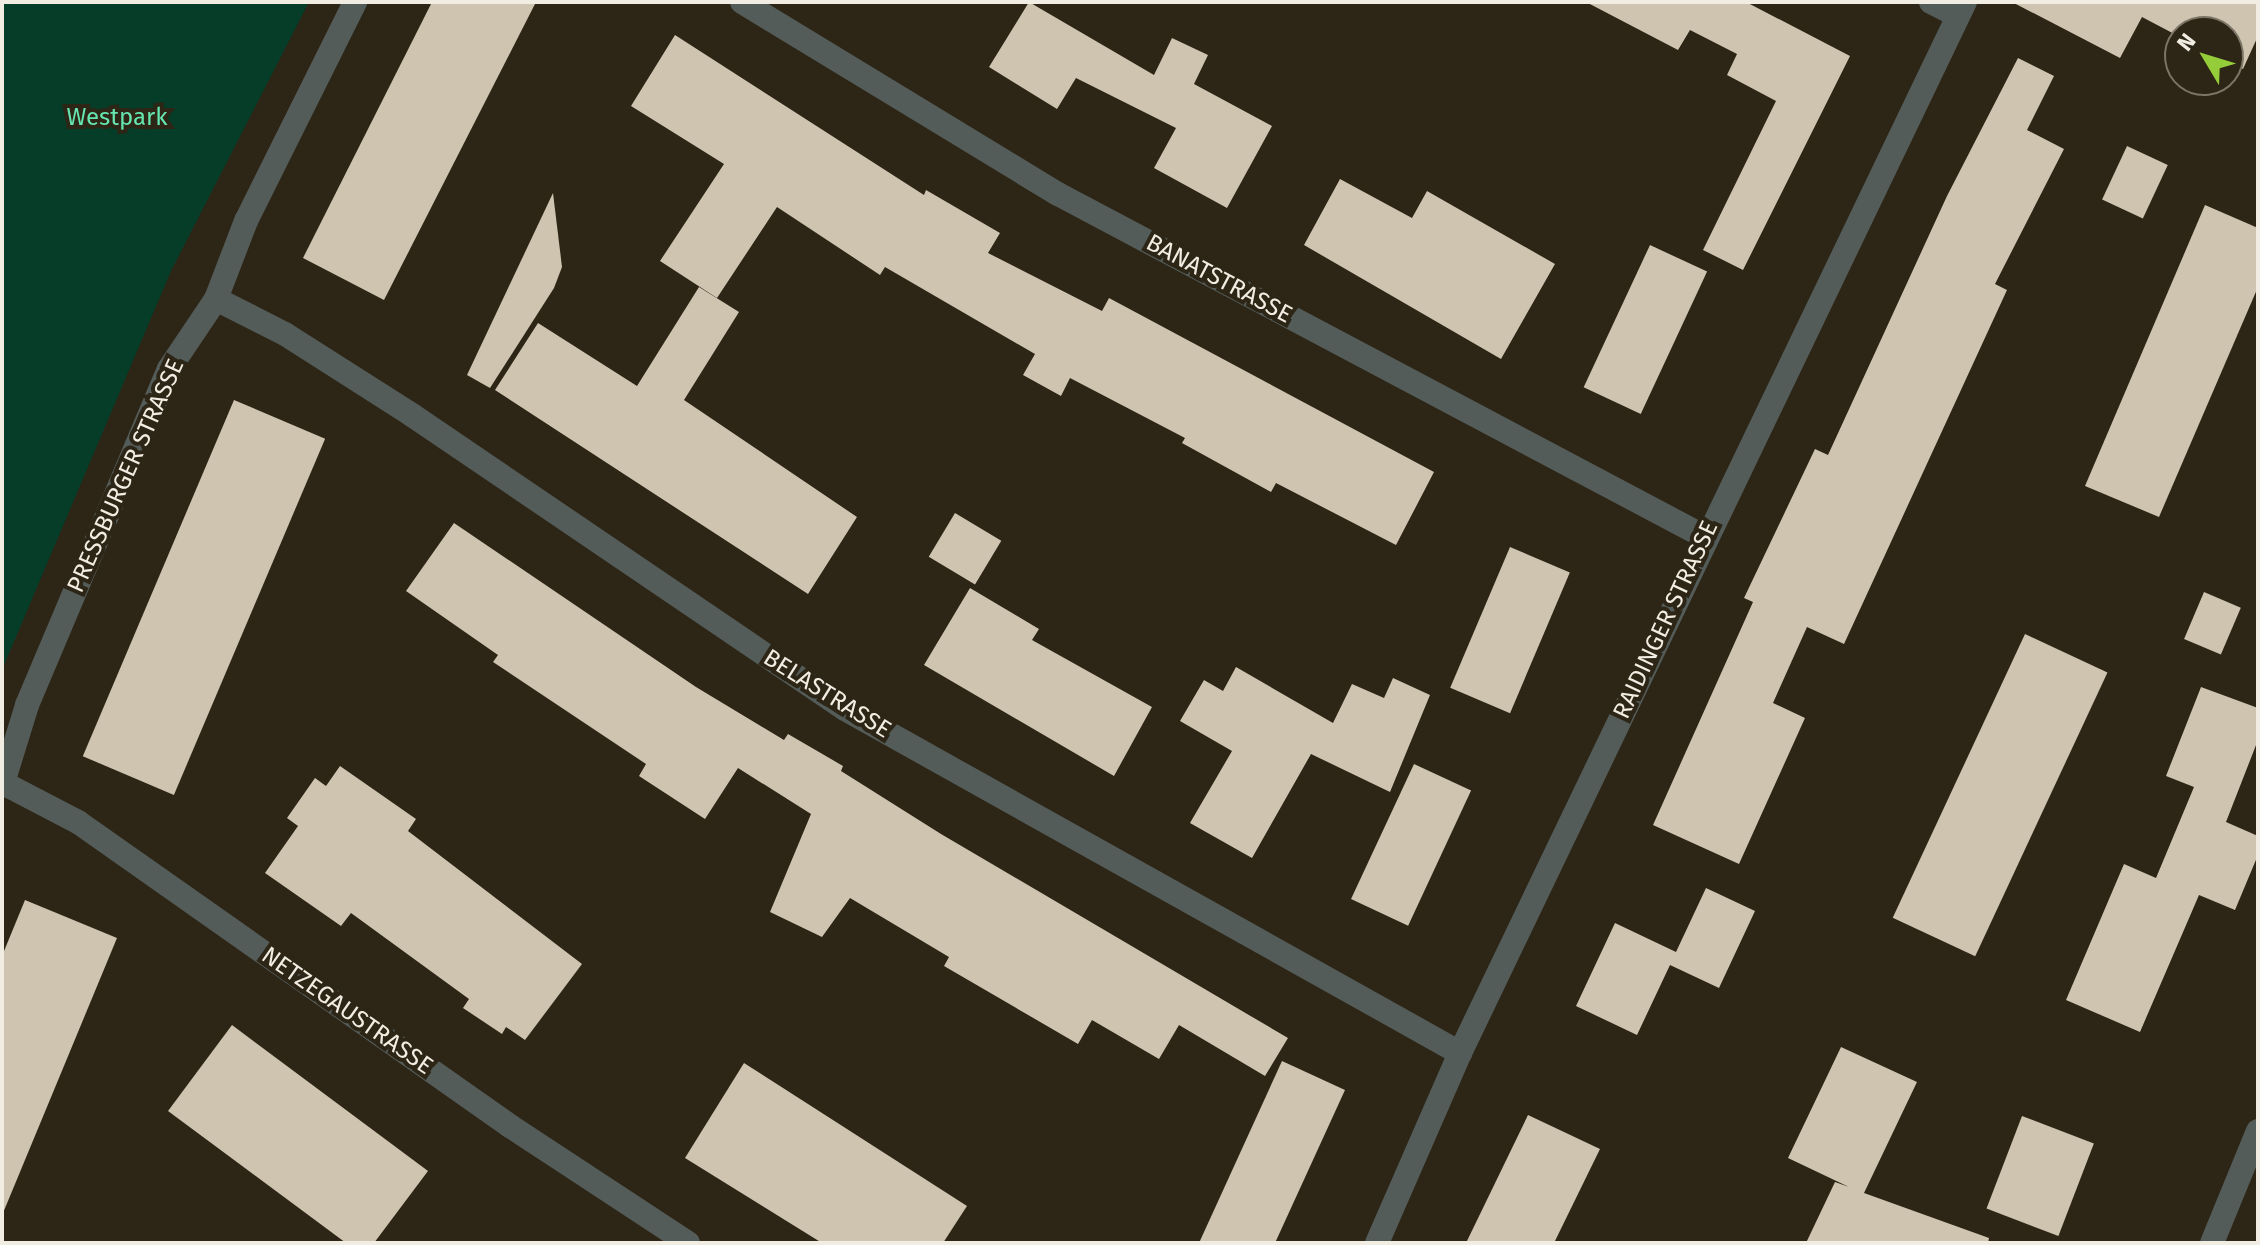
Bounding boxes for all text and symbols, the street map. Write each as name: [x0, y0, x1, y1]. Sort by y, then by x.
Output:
north arrow: [2164, 16, 2244, 96]
text: N: [2171, 28, 2201, 56]
park label: Westpark: [66, 104, 168, 132]
street label: BANATSTRASSE: [1141, 228, 1297, 330]
street label: PRESSBURGER STRASSE: [61, 355, 191, 597]
street label: RAIDINGER STRASSE: [1607, 516, 1725, 724]
street label: BELASTRASSE: [758, 643, 896, 745]
street label: NETZEGAUSTRASSE: [256, 941, 438, 1081]

